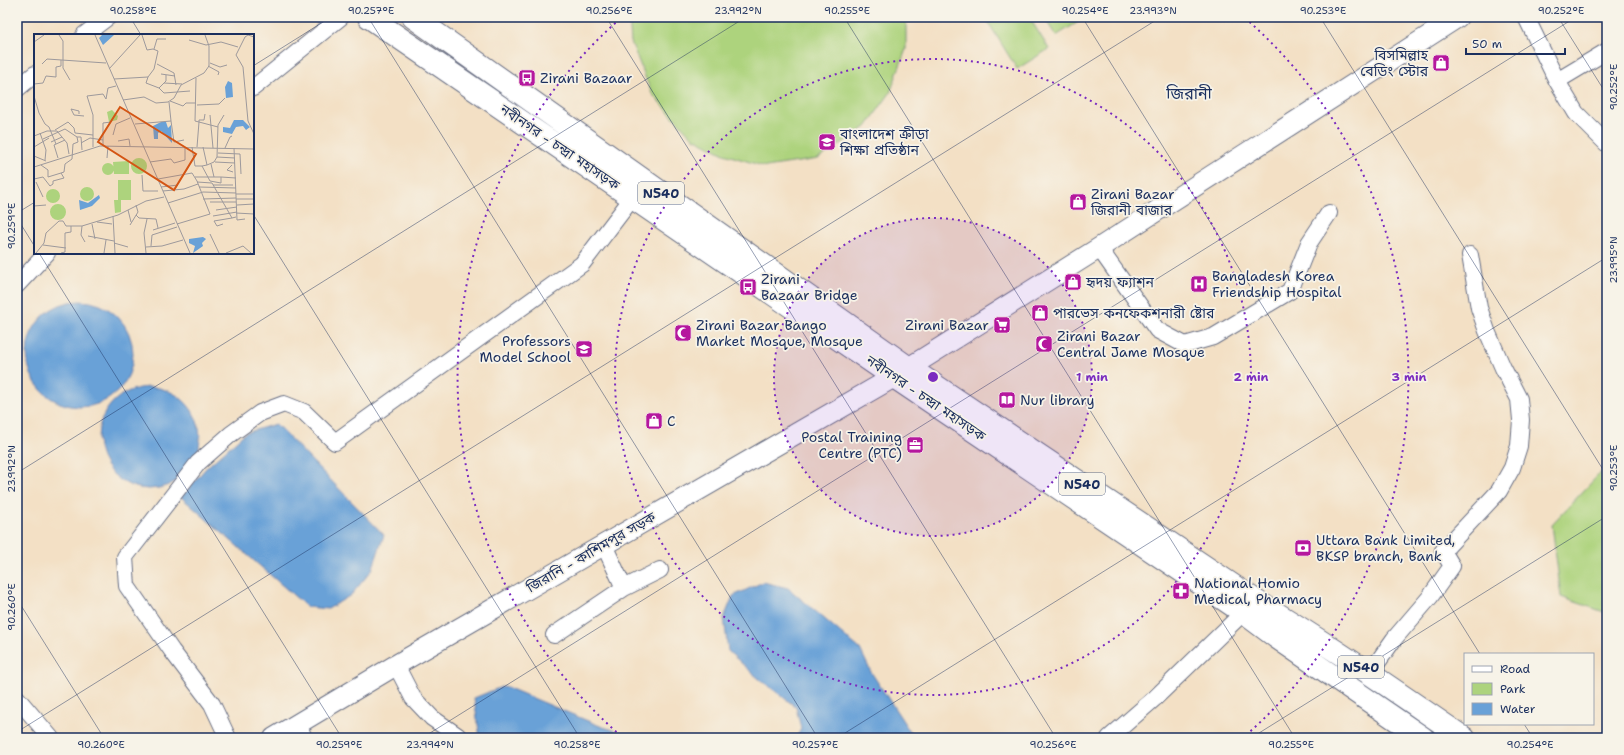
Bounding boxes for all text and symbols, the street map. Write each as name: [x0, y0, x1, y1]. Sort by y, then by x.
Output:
text: 90.258°E: [110, 4, 156, 17]
text: 90.257°E: [348, 4, 394, 17]
text: 90.256°E: [586, 4, 632, 17]
text: 23.992°N: [714, 4, 762, 17]
text: 90.255°E: [824, 4, 870, 17]
text: 90.254°E: [1062, 4, 1108, 17]
text: 23.993°N: [1129, 4, 1177, 17]
text: 90.253°E: [1300, 4, 1346, 17]
text: 90.252°E: [1538, 4, 1584, 17]
scale bar: [1466, 30, 1565, 56]
inset map: [34, 34, 254, 254]
text: 50 m: [1472, 36, 1502, 52]
place label: বিসমিল্লাহ বেডিং স্টোর: [1360, 46, 1429, 80]
shop icon: বিসমিল্লাহ বেডিং স্টোর: [1431, 53, 1451, 73]
text: 90.252°E: [1607, 64, 1620, 110]
bus stop icon: Zirani Bazaar: [517, 68, 537, 88]
place label: Zirani Bazaar: [540, 69, 633, 87]
district label: জিরানী: [1165, 83, 1213, 104]
street label: নবীনগর - চন্দ্রা মহাসড়ক: [496, 100, 624, 194]
place label: বাংলাদেশ ক্রীড়া শিক্ষা প্রতিষ্ঠান: [839, 125, 929, 159]
school or university icon: বাংলাদেশ ক্রীড়া শিক্ষা প্রতিষ্ঠান: [817, 132, 837, 152]
road number: N540: [638, 182, 684, 204]
place label: Zirani Bazar জিরানী বাজার: [1090, 185, 1175, 219]
shop icon: Zirani Bazar জিরানী বাজার: [1068, 192, 1088, 212]
text: 90.259°E: [5, 203, 18, 249]
text: 23.995°N: [1607, 236, 1620, 284]
place label: Bangladesh Korea Friendship Hospital: [1212, 267, 1342, 301]
place label: Zirani Bazaar Bridge: [761, 270, 858, 304]
shop icon: হৃদয় ফ্যাশন: [1063, 272, 1083, 292]
place label: হৃদয় ফ্যাশন: [1085, 273, 1154, 291]
hospital icon: Bangladesh Korea Friendship Hospital: [1189, 274, 1209, 294]
bus stop icon: Zirani Bazaar Bridge: [738, 277, 758, 297]
shop icon: পারভেস কনফেকশনারী ষ্টোর: [1030, 303, 1050, 323]
place label: পারভেস কনফেকশনারী ষ্টোর: [1053, 304, 1215, 322]
supermarket icon: Zirani Bazar: [992, 315, 1012, 335]
place label: Zirani Bazar Bango Market Mosque, Mosque: [696, 316, 863, 350]
place label: Zirani Bazar: [905, 316, 989, 334]
mosque icon: Zirani Bazar Bango Market Mosque, Mosque: [673, 323, 693, 343]
place label: Zirani Bazar Central Jame Mosque: [1057, 327, 1205, 361]
place label: Professors Model School: [480, 332, 572, 366]
mosque icon: Zirani Bazar Central Jame Mosque: [1034, 334, 1054, 354]
school or university icon: Professors Model School: [574, 339, 594, 359]
street label: নবীনগর - চন্দ্রা মহাসড়ক: [862, 351, 990, 445]
text: 1 min: [1076, 369, 1108, 385]
text: 2 min: [1234, 369, 1269, 385]
text: 3 min: [1392, 369, 1427, 385]
centre of rings: [926, 370, 940, 384]
library icon: Nur library: [997, 390, 1017, 410]
place label: Nur library: [1020, 391, 1094, 409]
shop icon: C: [644, 411, 664, 431]
place label: C: [667, 412, 676, 430]
place label: Postal Training Centre (PTC): [801, 428, 902, 462]
office icon: Postal Training Centre (PTC): [905, 435, 925, 455]
text: 23.992°N: [5, 445, 18, 493]
text: 90.253°E: [1607, 445, 1620, 491]
road number: N540: [1059, 473, 1105, 495]
street label: জিরানি - কাশিমপুর সড়ক: [522, 507, 659, 597]
place label: Uttara Bank Limited, BKSP branch, Bank: [1316, 531, 1455, 565]
bank icon: Uttara Bank Limited, BKSP branch, Bank: [1293, 538, 1313, 558]
place label: National Homio Medical, Pharmacy: [1194, 574, 1322, 608]
pharmacy icon: National Homio Medical, Pharmacy: [1171, 581, 1191, 601]
text: 90.260°E: [5, 583, 18, 631]
legend: [1464, 653, 1594, 725]
road number: N540: [1338, 656, 1384, 678]
text: Road: [1500, 661, 1531, 677]
text: Park: [1500, 681, 1526, 697]
text: Water: [1500, 701, 1536, 717]
text: 90.260°E: [77, 738, 125, 751]
text: 90.259°E: [316, 738, 362, 751]
text: 23.994°N: [406, 738, 454, 751]
text: 90.258°E: [554, 738, 600, 751]
text: 90.257°E: [792, 738, 838, 751]
text: 90.256°E: [1030, 738, 1076, 751]
text: 90.255°E: [1268, 738, 1314, 751]
text: 90.254°E: [1507, 738, 1553, 751]

